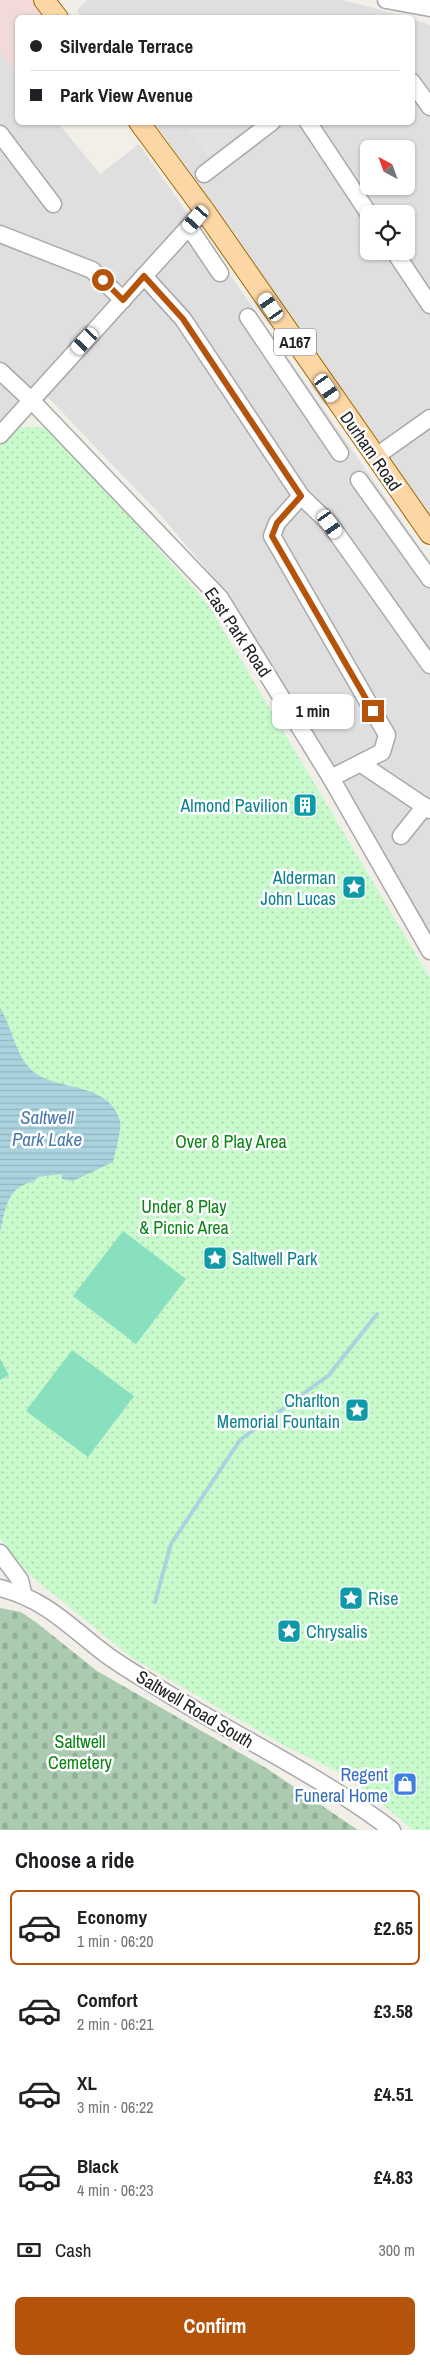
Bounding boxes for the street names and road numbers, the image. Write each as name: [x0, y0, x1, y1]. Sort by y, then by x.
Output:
road number: A167: [274, 328, 316, 356]
street label: Durham Road: [334, 406, 408, 496]
street label: East Park Road: [199, 582, 277, 682]
street label: Saltwell Road South: [132, 1664, 258, 1754]

